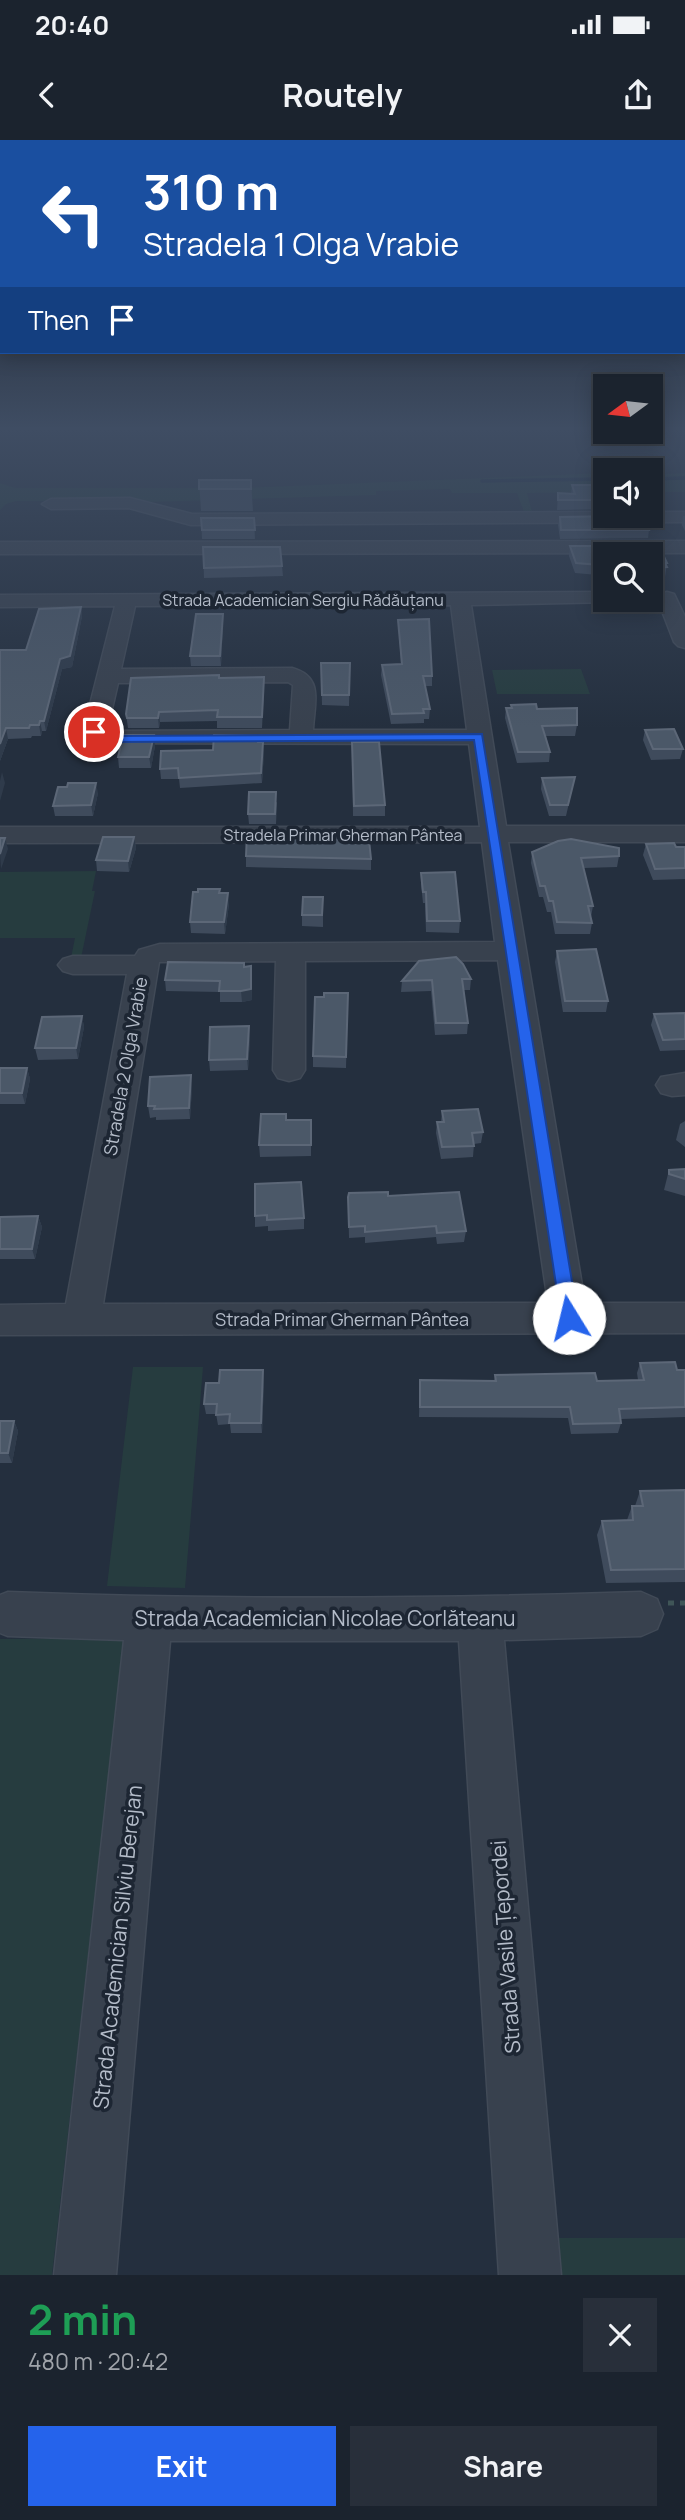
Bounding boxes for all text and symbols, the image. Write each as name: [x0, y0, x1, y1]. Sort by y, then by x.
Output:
text: 20:40: [35, 7, 109, 43]
text: Routely: [282, 73, 403, 117]
icon: back: [28, 76, 66, 114]
icon: share: [619, 76, 657, 114]
text: 310 m: [143, 158, 279, 225]
icon: left: [28, 168, 119, 259]
text: Stradela 1 Olga Vrabie: [143, 222, 459, 266]
icon: arrive: [103, 301, 141, 339]
text: Then: [28, 302, 89, 338]
north arrow: [593, 374, 663, 444]
map controls: [593, 374, 663, 612]
button: sound: [593, 458, 663, 528]
button: search: [593, 542, 663, 612]
street label: Strada Academician Sergiu Rădăuțanu: [162, 589, 444, 611]
pin: [64, 702, 124, 762]
icon: arrive: [75, 713, 113, 751]
street label: Stradela Primar Gherman Pântea: [224, 824, 462, 846]
street label: Stradela 2 Olga Vrabie: [97, 975, 153, 1157]
position arrow: [532, 1281, 606, 1355]
street label: Strada Primar Gherman Pântea: [215, 1307, 469, 1331]
street label: Strada Academician Nicolae Corlăteanu: [135, 1604, 515, 1632]
street label: Strada Academician Silviu Berejan: [86, 1783, 148, 2111]
street label: Strada Vasile Țepordei: [484, 1839, 526, 2055]
text: 2 min: [28, 2290, 137, 2348]
button: close: [583, 2298, 657, 2372]
text: 480 m · 20:42: [28, 2345, 168, 2377]
button: Exit: [28, 2426, 336, 2506]
button: Share: [350, 2426, 657, 2506]

